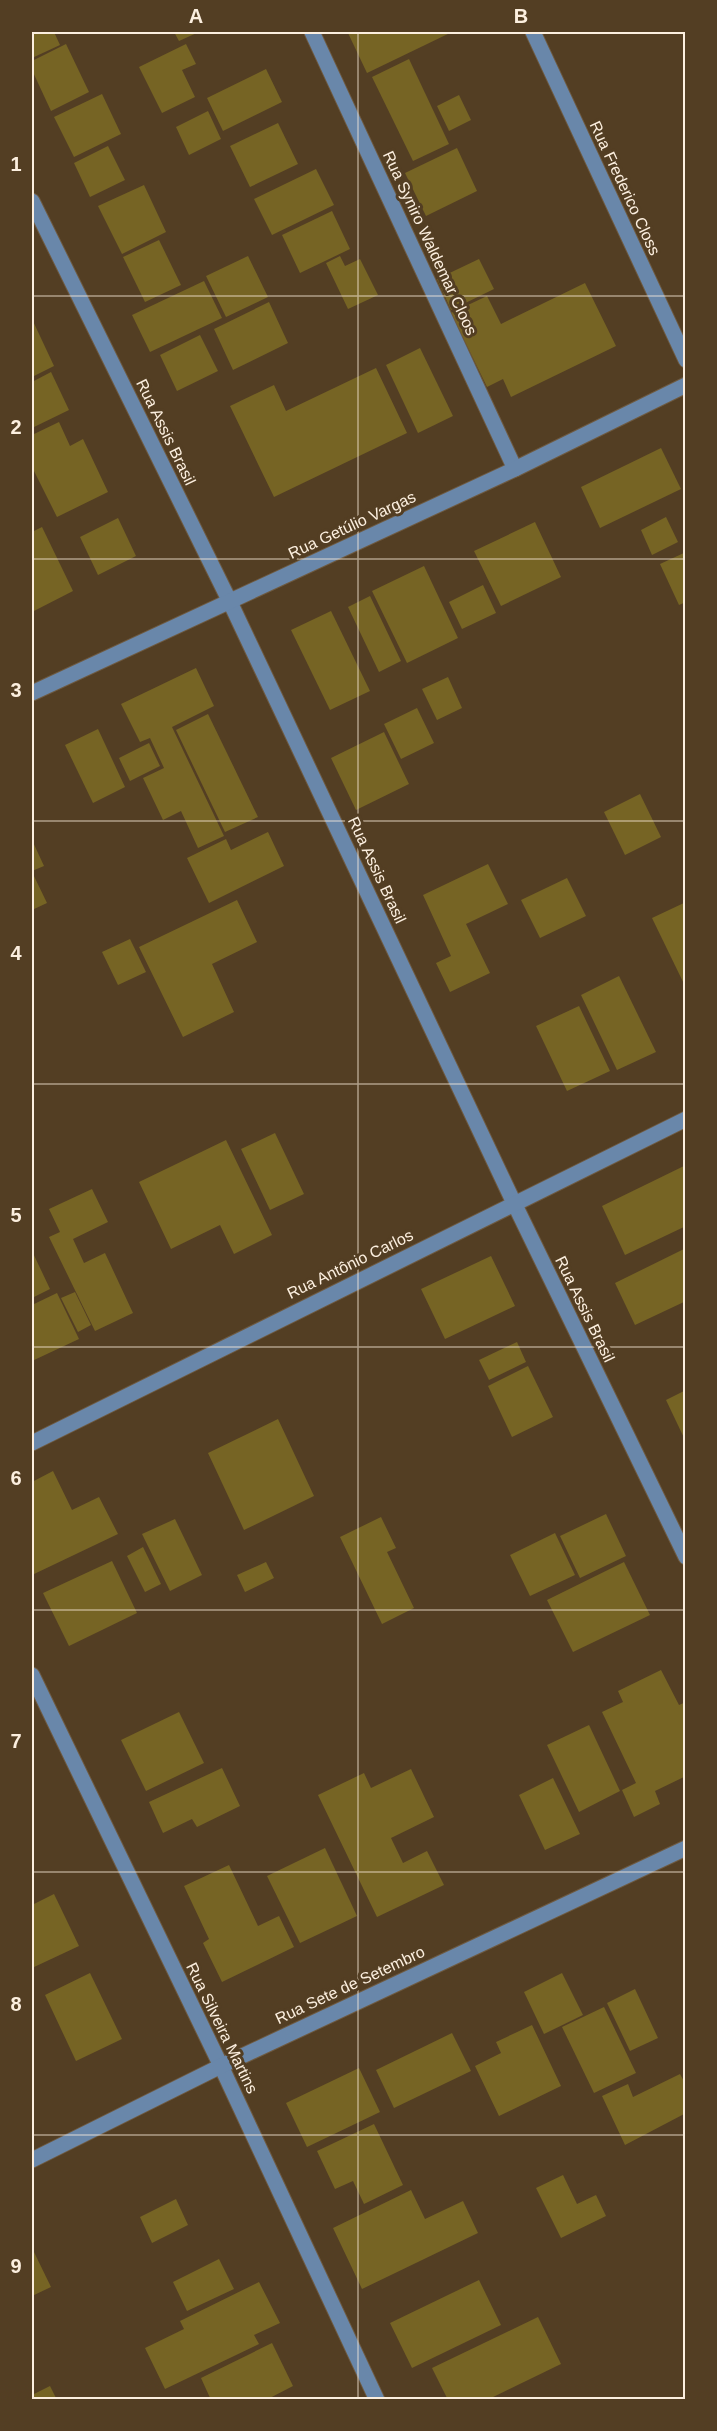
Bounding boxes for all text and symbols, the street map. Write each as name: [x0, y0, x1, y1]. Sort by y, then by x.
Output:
text: A: [189, 5, 203, 27]
text: B: [514, 5, 528, 27]
street label: Rua Frederico Closs: [586, 118, 664, 258]
street label: Rua Syniro Waldemar Cloos: [380, 148, 480, 338]
text: 1: [10, 153, 22, 175]
street label: Rua Assis Brasil: [133, 376, 199, 488]
text: 2: [10, 416, 22, 438]
street label: Rua Getúlio Vargas: [286, 488, 418, 562]
text: 3: [10, 679, 22, 701]
street label: Rua Assis Brasil: [345, 814, 409, 926]
text: 4: [10, 942, 22, 964]
text: 5: [10, 1204, 22, 1226]
street label: Rua Antônio Carlos: [284, 1226, 416, 1302]
street label: Rua Assis Brasil: [552, 1253, 618, 1365]
text: 6: [10, 1467, 22, 1489]
text: 7: [10, 1730, 22, 1752]
street label: Rua Sete de Setembro: [273, 1943, 427, 2027]
street label: Rua Silveira Martins: [183, 1960, 261, 2096]
text: 8: [10, 1993, 22, 2015]
text: 9: [10, 2255, 22, 2277]

